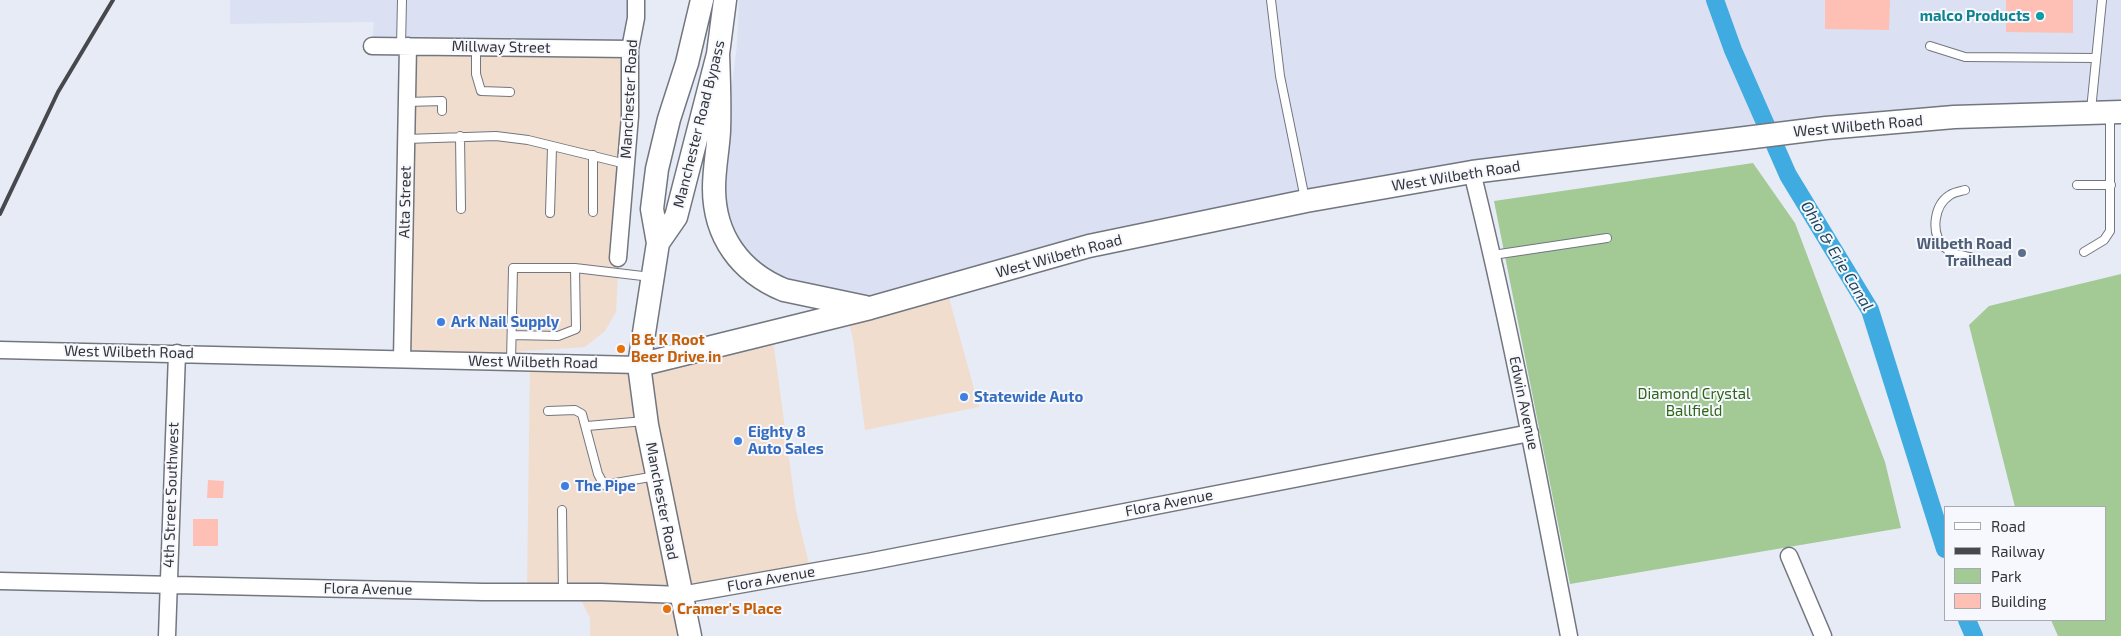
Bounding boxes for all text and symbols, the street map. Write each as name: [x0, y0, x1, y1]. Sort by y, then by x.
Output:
place label: malco Products: [1920, 7, 2030, 25]
marker: malco Products: [2034, 10, 2046, 22]
street label: Millway Street: [451, 37, 551, 57]
street label: Manchester Road Bypass: [669, 38, 729, 210]
street label: Manchester Road: [617, 39, 641, 159]
street label: West Wilbeth Road: [1792, 111, 1924, 141]
street label: West Wilbeth Road: [1390, 157, 1522, 195]
street label: Alta Street: [395, 166, 415, 238]
water label: Ohio & Erie Canal: [1797, 198, 1877, 314]
street label: West Wilbeth Road: [994, 230, 1124, 282]
place label: Wilbeth Road Trailhead: [1917, 235, 2012, 270]
marker: Wilbeth Road Trailhead: [2016, 247, 2028, 259]
place label: Ark Nail Supply: [451, 313, 559, 331]
marker: Ark Nail Supply: [435, 316, 447, 328]
place label: B & K Root Beer Drive in: [631, 331, 721, 366]
street label: West Wilbeth Road: [64, 342, 194, 362]
marker: B & K Root Beer Drive in: [615, 343, 627, 355]
street label: West Wilbeth Road: [468, 352, 598, 372]
street label: Edwin Avenue: [1505, 354, 1543, 452]
park label: Diamond Crystal Ballfield: [1638, 385, 1750, 420]
place label: Statewide Auto: [974, 388, 1083, 406]
marker: Statewide Auto: [958, 391, 970, 403]
street label: 4th Street Southwest: [159, 422, 183, 568]
place label: Eighty 8 Auto Sales: [748, 423, 824, 458]
marker: Eighty 8 Auto Sales: [732, 435, 744, 447]
street label: Manchester Road: [642, 441, 682, 561]
place label: The Pipe: [575, 477, 636, 495]
marker: The Pipe: [559, 480, 571, 492]
street label: Flora Avenue: [1124, 486, 1214, 520]
legend: [1944, 506, 2106, 621]
text: Road: [1991, 517, 2026, 535]
text: Railway: [1991, 542, 2045, 560]
street label: Flora Avenue: [726, 562, 816, 596]
text: Park: [1991, 567, 2022, 585]
street label: Flora Avenue: [323, 579, 413, 599]
text: Building: [1991, 592, 2046, 610]
place label: Cramer's Place: [677, 600, 782, 618]
marker: Cramer's Place: [661, 603, 673, 615]

